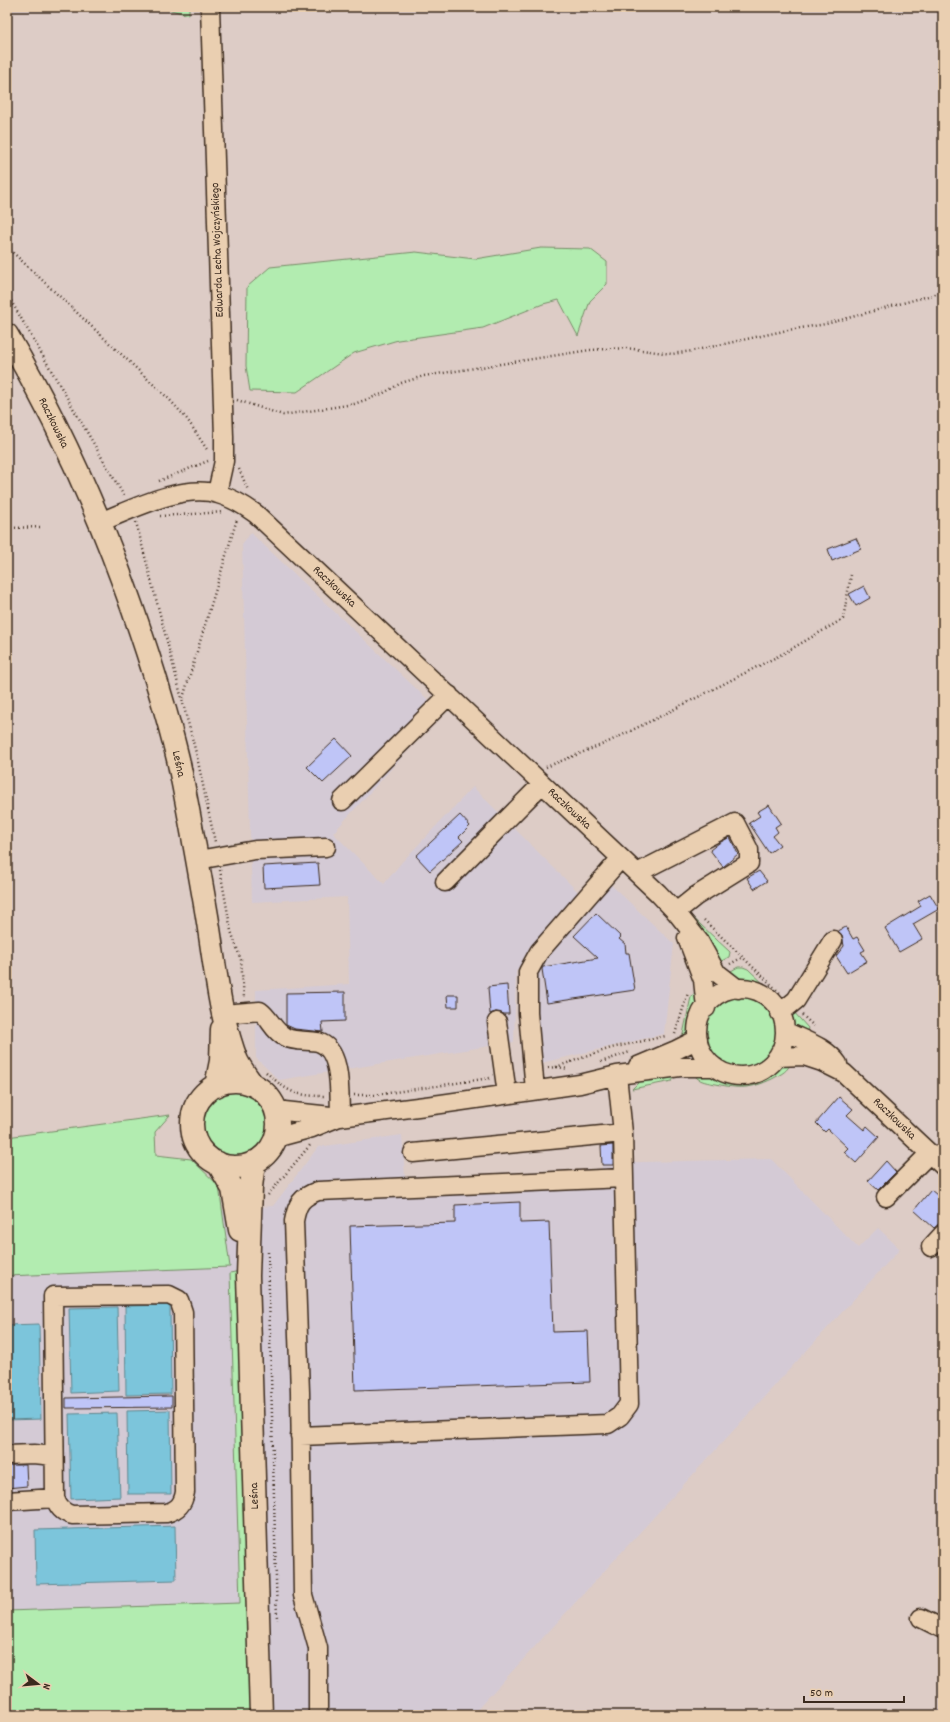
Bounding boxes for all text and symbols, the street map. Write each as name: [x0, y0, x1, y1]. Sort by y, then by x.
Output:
street label: Edwarda Lecha Wojczyńskiego: [207, 182, 229, 318]
street label: Raczkowska: [33, 395, 73, 452]
street label: Raczkowska: [308, 562, 360, 612]
street label: Leśna: [167, 749, 189, 779]
street label: Raczkowska: [543, 784, 595, 834]
street label: Raczkowska: [869, 1094, 920, 1144]
street label: Leśna: [246, 1482, 264, 1510]
north arrow: [18, 1664, 58, 1704]
scale bar: [804, 1678, 904, 1704]
text: N: [37, 1681, 54, 1692]
text: 50 m: [810, 1685, 833, 1702]

